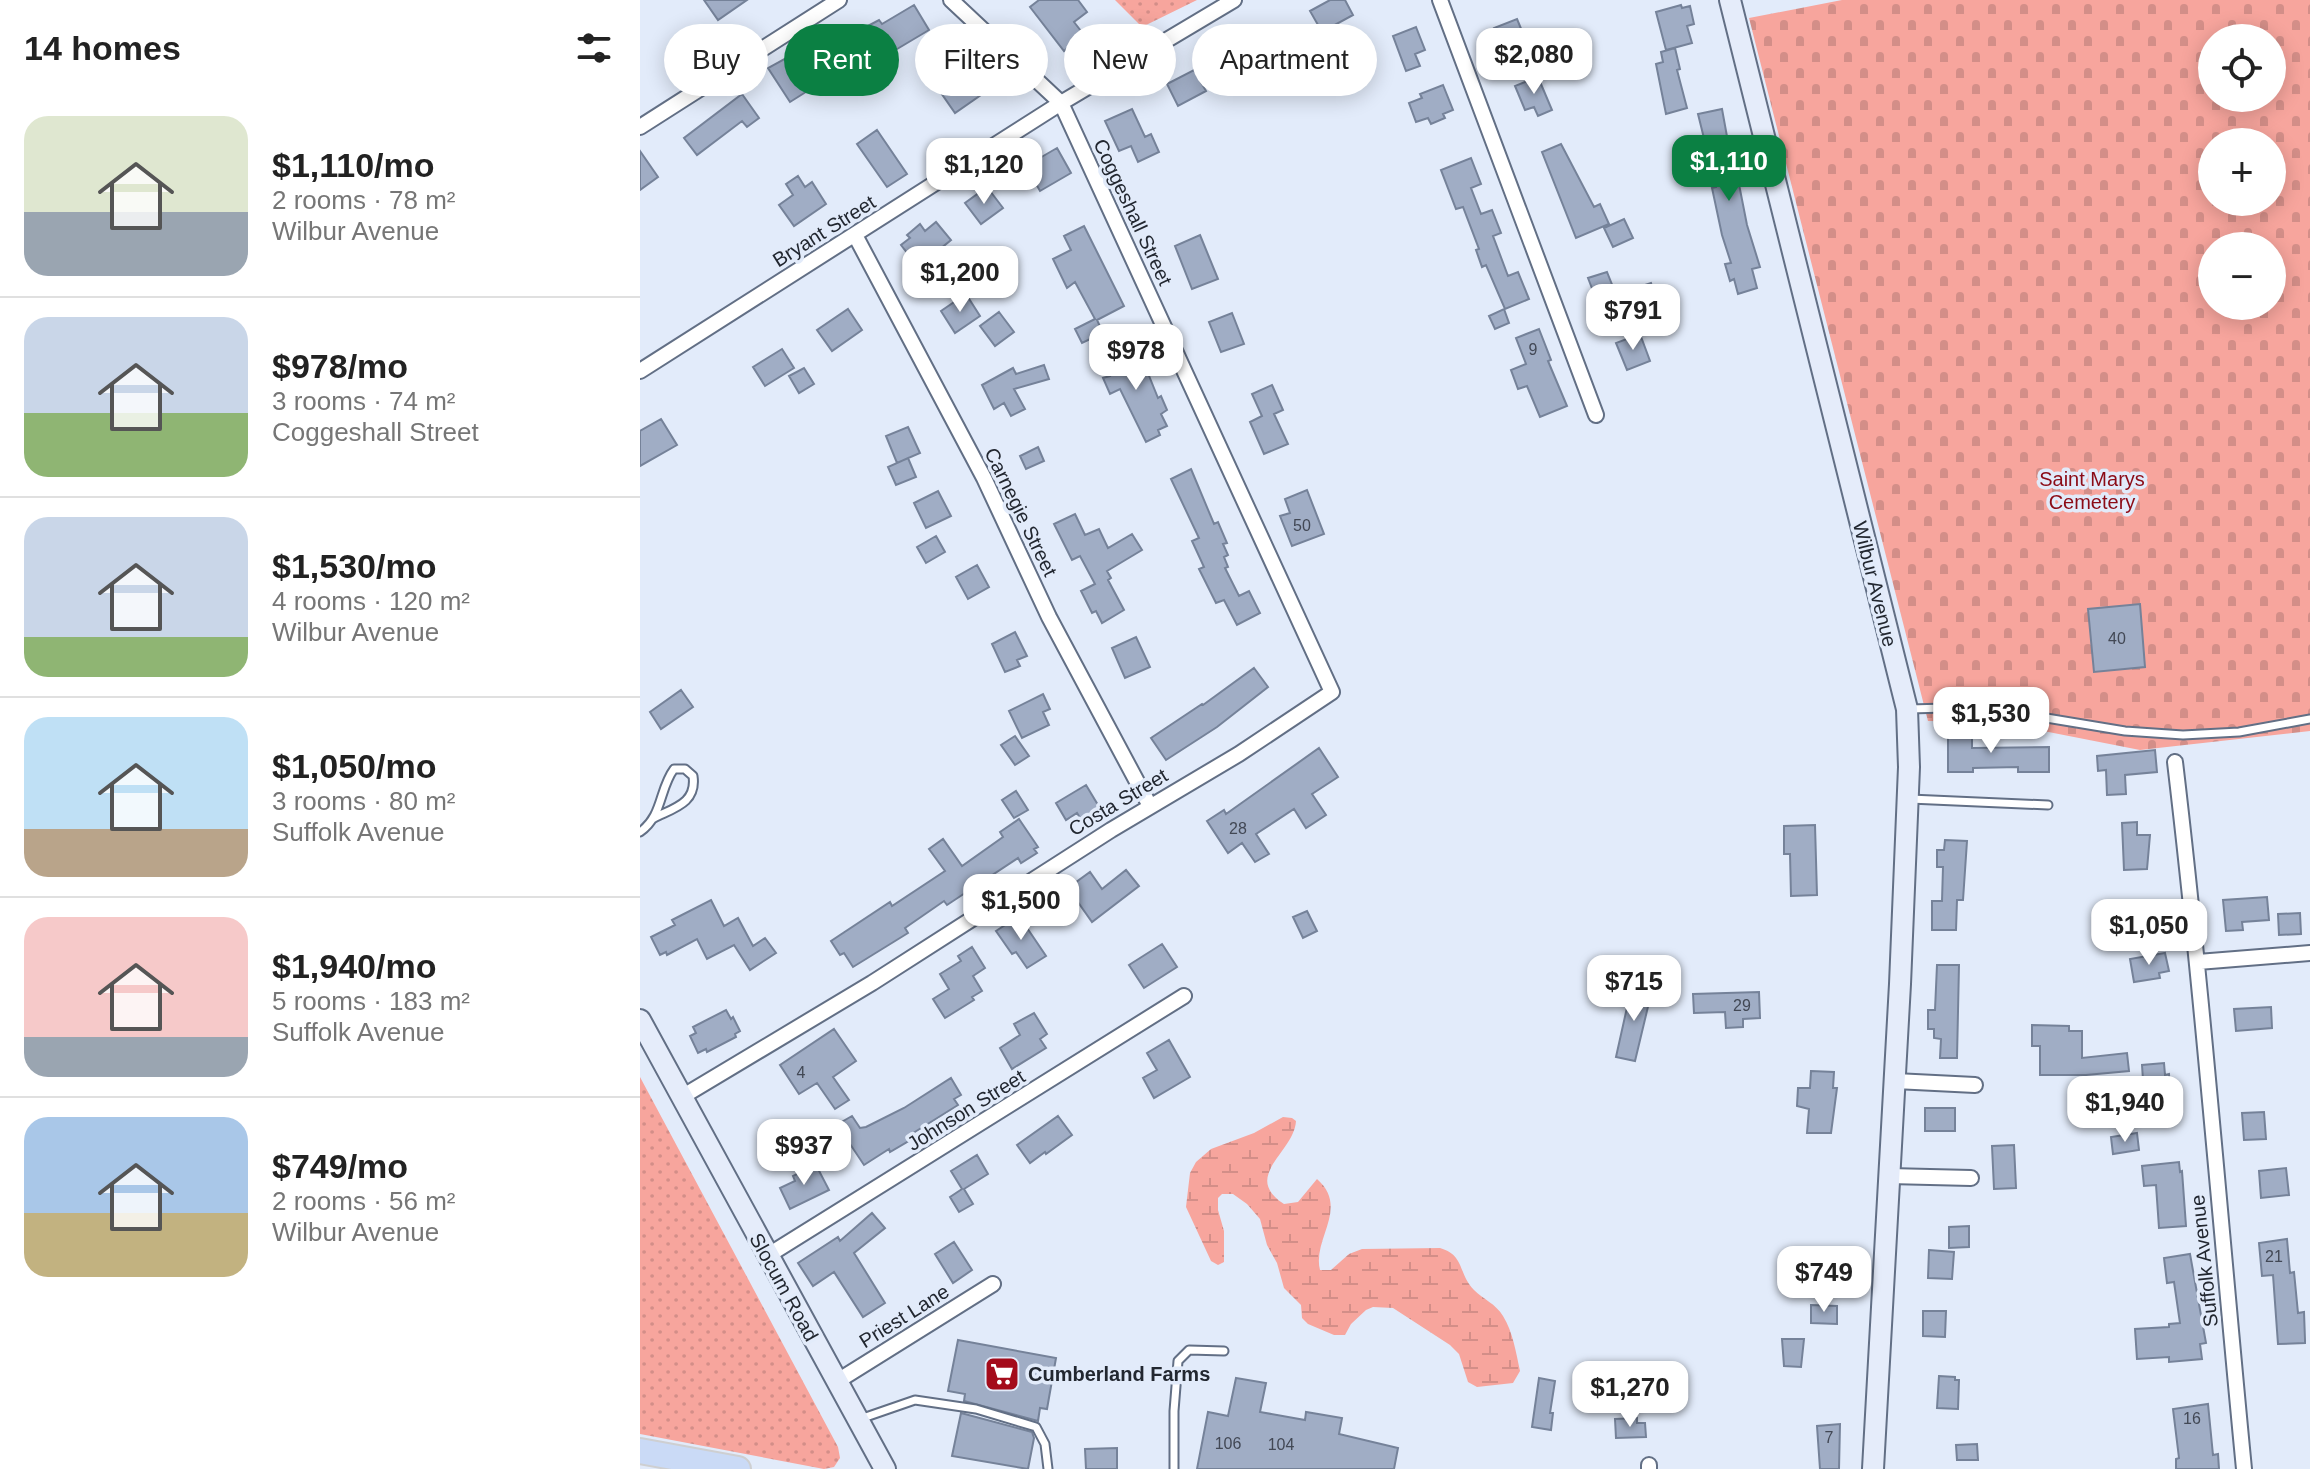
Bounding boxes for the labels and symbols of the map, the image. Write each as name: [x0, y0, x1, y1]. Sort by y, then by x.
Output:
pin: $2,080: [1469, 28, 1599, 96]
street label: Coggeshall Street: [1089, 135, 1177, 289]
pin: $1,110: [1664, 135, 1794, 203]
pin: $1,120: [919, 138, 1049, 206]
street label: Bryant Street: [769, 191, 880, 271]
pin: $1,200: [895, 246, 1025, 314]
pin: $791: [1586, 284, 1680, 352]
pin: $978: [1089, 324, 1183, 392]
house number: 9: [1529, 341, 1538, 358]
street label: Carnegie Street: [980, 444, 1062, 580]
park label: Saint Marys Cemetery: [2039, 468, 2145, 513]
house number: 50: [1293, 517, 1311, 534]
street label: Wilbur Avenue: [1849, 519, 1901, 649]
house number: 40: [2108, 630, 2126, 647]
pin: $1,530: [1926, 687, 2056, 755]
street label: Costa Street: [1065, 764, 1172, 840]
house number: 28: [1229, 820, 1247, 837]
pin: $1,500: [956, 874, 1086, 942]
pin: $1,050: [2084, 899, 2214, 967]
pin: $715: [1587, 955, 1681, 1023]
house number: 29: [1733, 997, 1751, 1014]
house number: 4: [797, 1064, 806, 1081]
street label: Johnson Street: [903, 1065, 1029, 1155]
pin: $1,940: [2060, 1076, 2190, 1144]
pin: $937: [757, 1119, 851, 1187]
street label: Suffolk Avenue: [2186, 1194, 2222, 1328]
street label: Slocum Road: [745, 1229, 823, 1345]
pin: $749: [1777, 1246, 1871, 1314]
house number: 21: [2265, 1248, 2283, 1265]
street label: Priest Lane: [855, 1280, 953, 1352]
supermarket icon: Cumberland Farms: [983, 1355, 1021, 1393]
pin: $1,270: [1565, 1361, 1695, 1429]
place label: Cumberland Farms: [1028, 1363, 1210, 1385]
house number: 16: [2183, 1410, 2201, 1427]
house number: 7: [1825, 1429, 1834, 1446]
house number: 106: [1215, 1435, 1241, 1452]
house number: 104: [1268, 1436, 1294, 1453]

